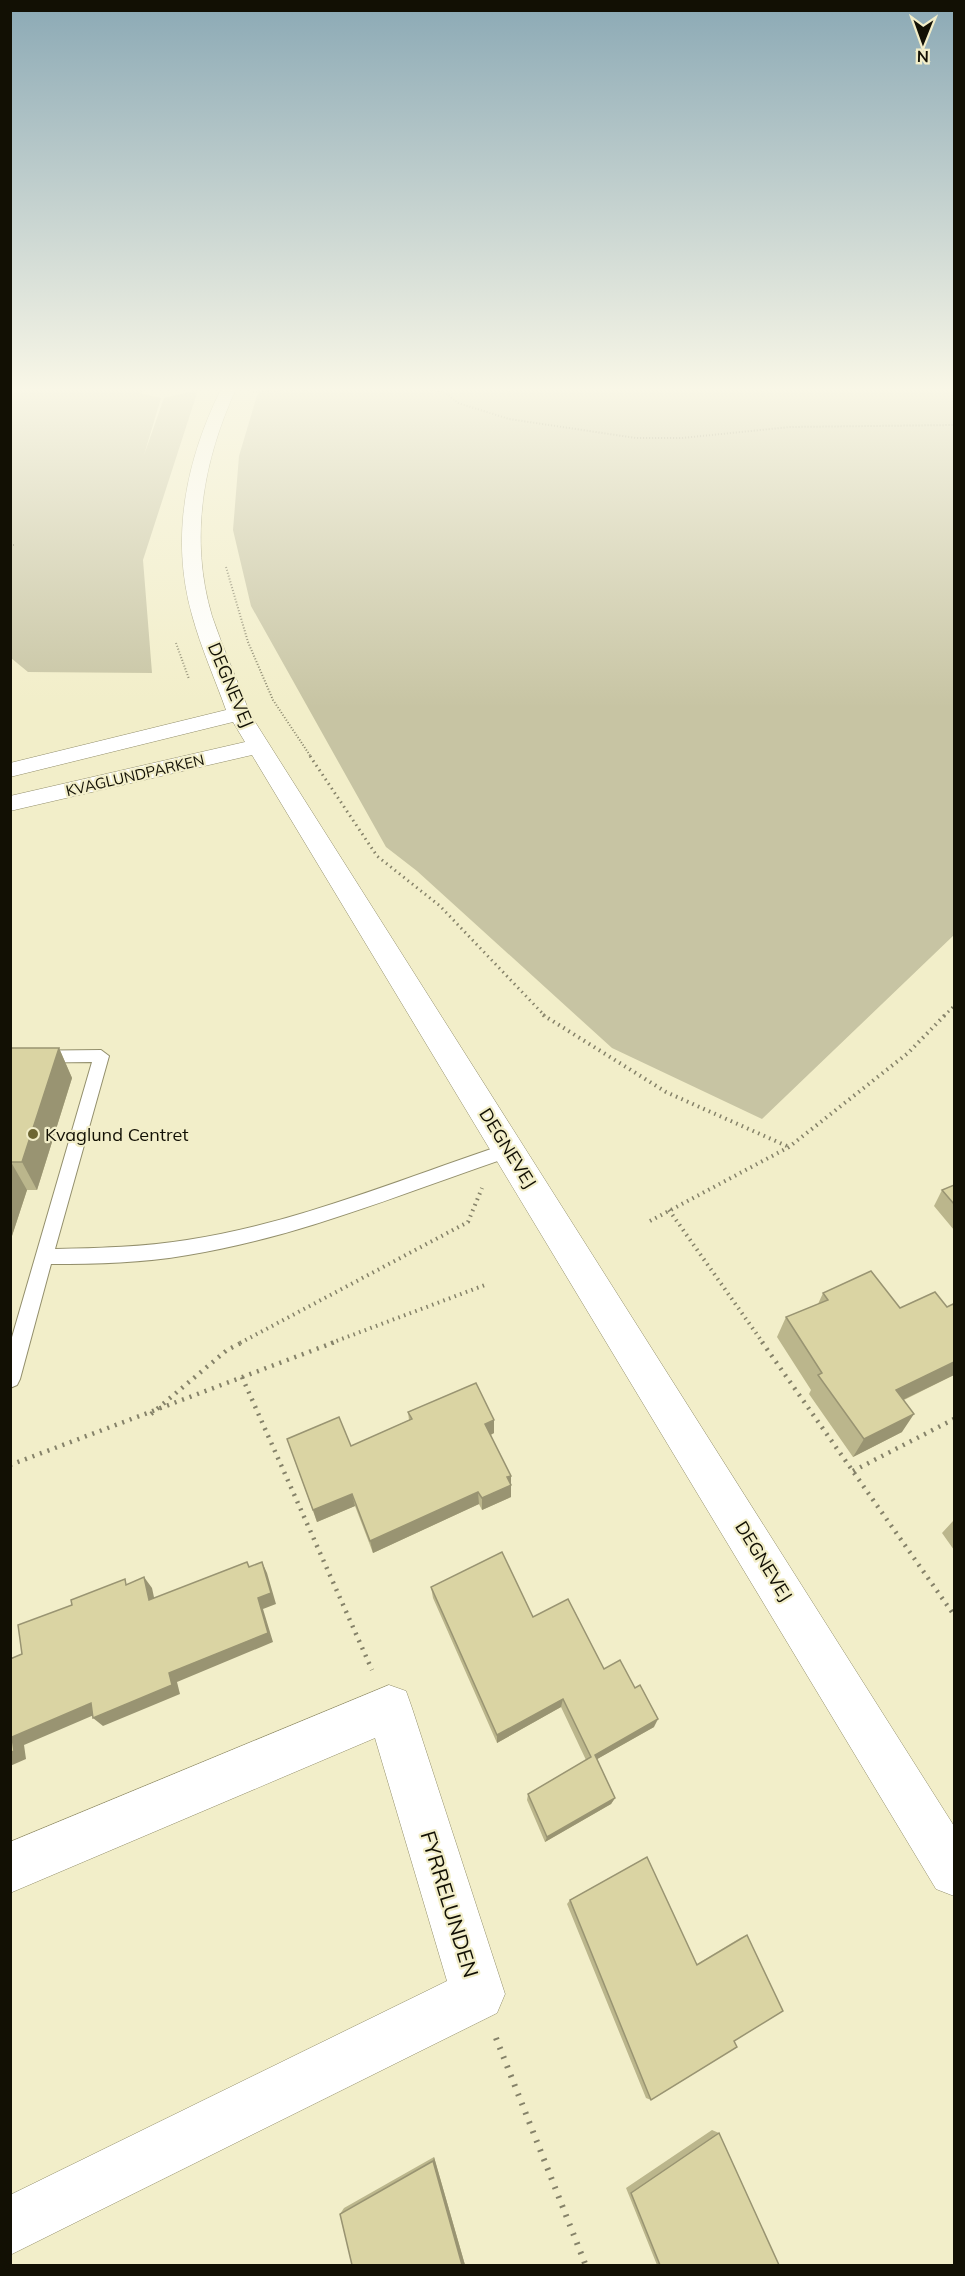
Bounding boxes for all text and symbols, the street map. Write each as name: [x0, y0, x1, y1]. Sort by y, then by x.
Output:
north arrow: [893, 12, 953, 72]
text: N: [917, 47, 929, 67]
street label: DEGNEVEJ: [203, 639, 259, 731]
street label: KVAGLUNDPARKEN: [64, 750, 206, 800]
street label: DEGNEVEJ: [474, 1104, 542, 1192]
place label: Kvaglund Centret: [45, 1123, 189, 1146]
marker: Kvaglund Centret: [26, 1127, 40, 1141]
street label: DEGNEVEJ: [730, 1517, 798, 1605]
street label: FYRRELUNDEN: [415, 1828, 485, 1980]

